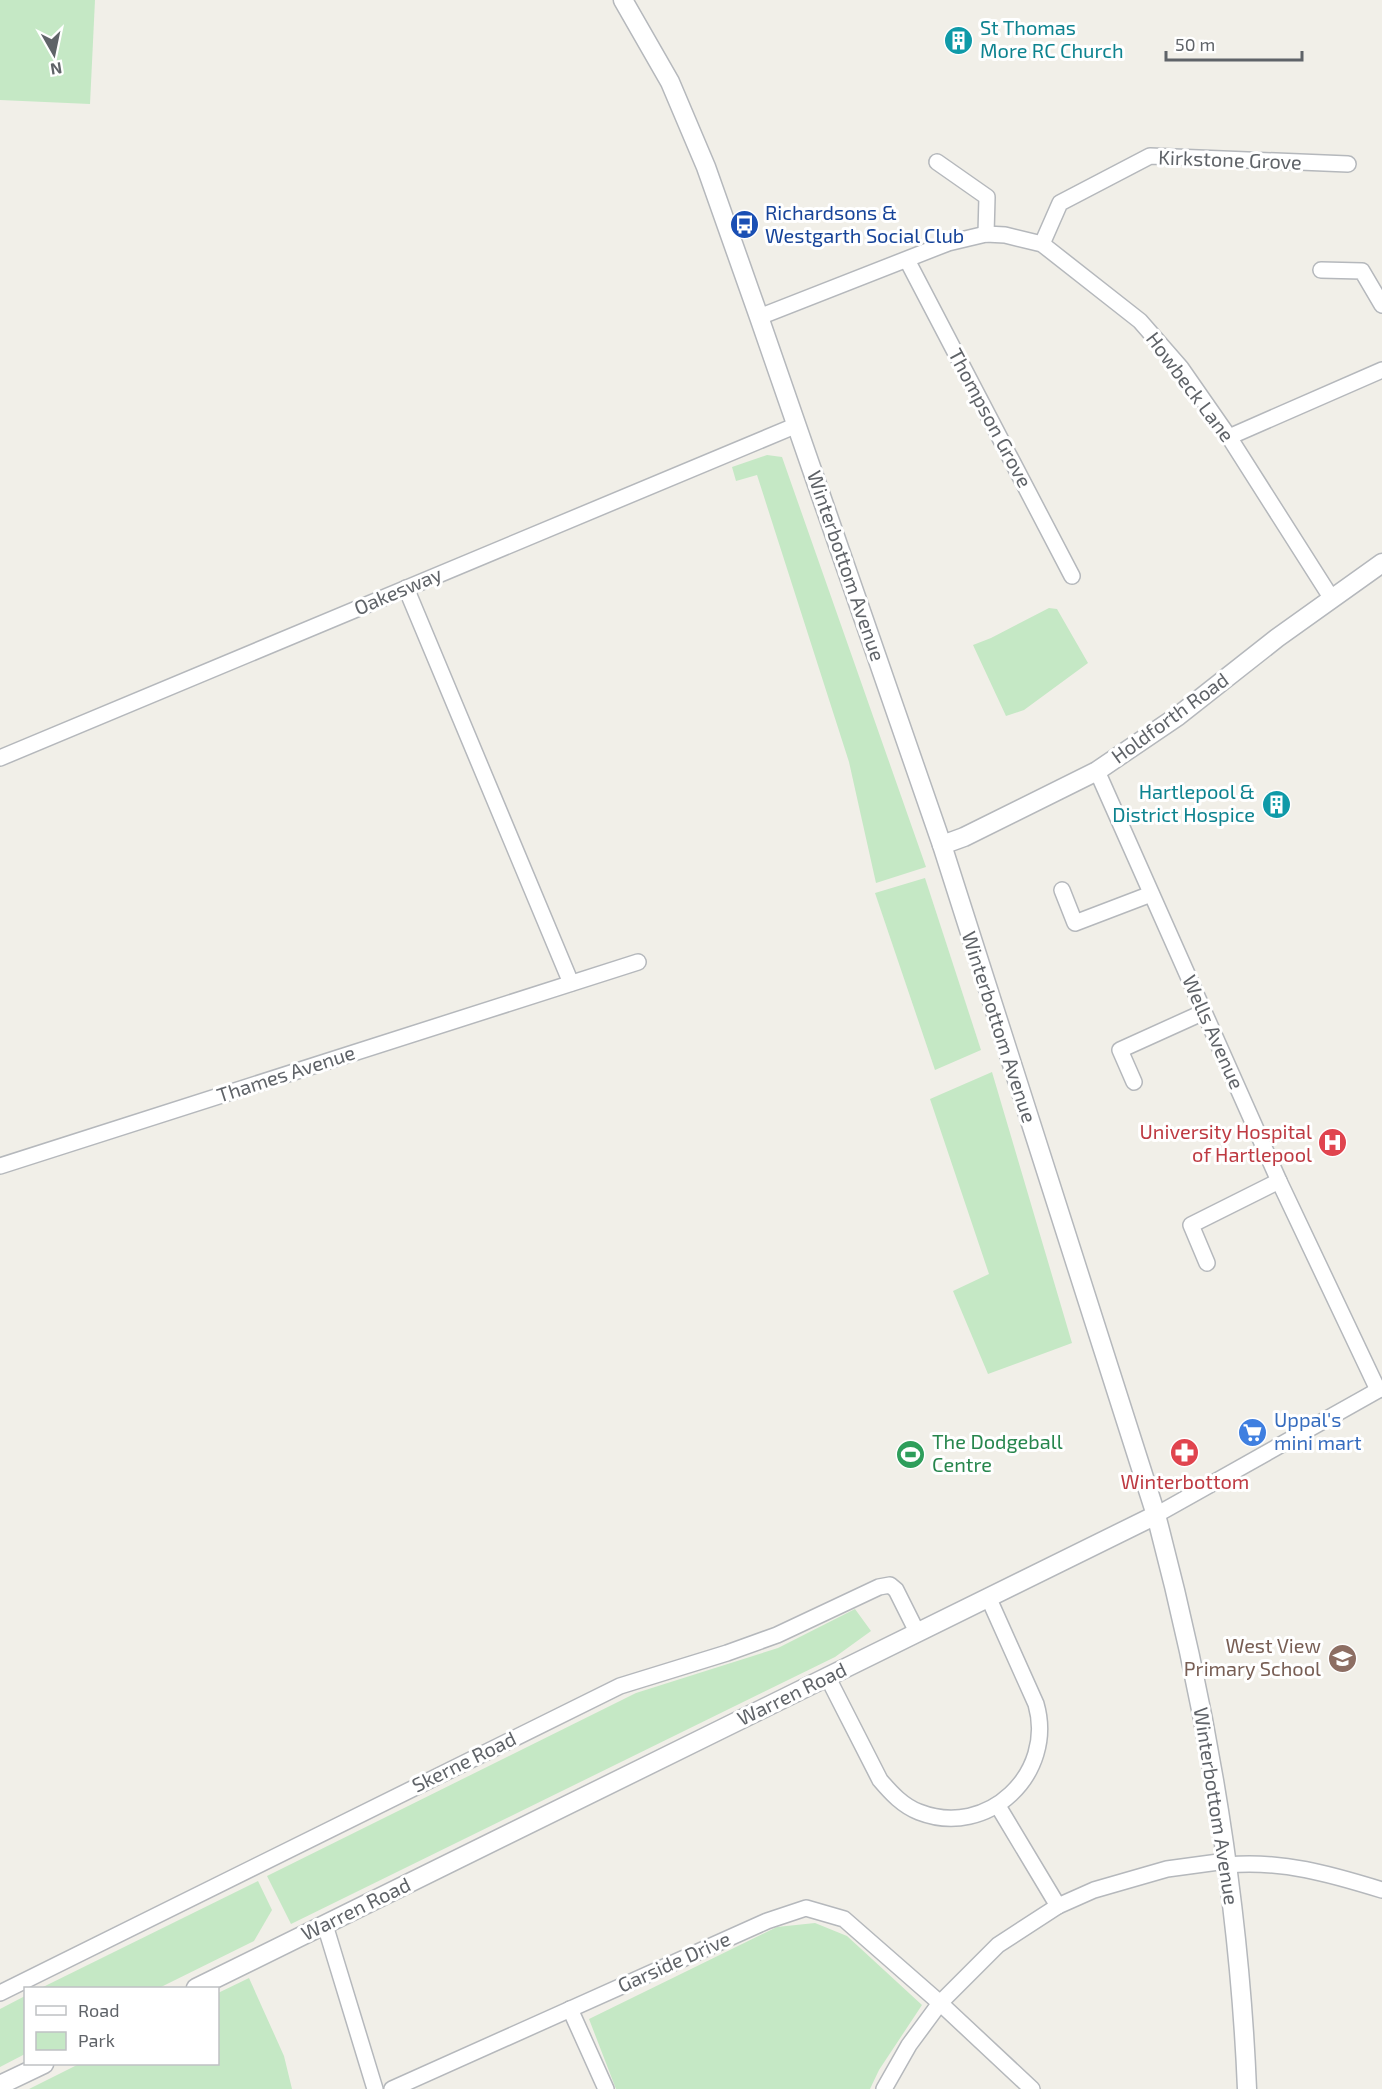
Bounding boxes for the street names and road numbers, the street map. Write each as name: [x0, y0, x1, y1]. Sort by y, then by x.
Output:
street label: Kirkstone Grove: [1158, 144, 1302, 174]
street label: Howbeck Lane: [1142, 327, 1240, 446]
street label: Thompson Grove: [944, 344, 1038, 491]
street label: Winterbottom Avenue: [803, 467, 891, 664]
street label: Oakesway: [350, 561, 446, 619]
street label: Holdforth Road: [1106, 667, 1233, 768]
street label: Winterbottom Avenue: [958, 928, 1042, 1125]
street label: Wells Avenue: [1178, 971, 1250, 1092]
street label: Thames Avenue: [214, 1039, 358, 1107]
street label: Warren Road: [733, 1656, 850, 1730]
street label: Winterbottom Avenue: [1190, 1705, 1244, 1906]
street label: Skerne Road: [408, 1726, 519, 1797]
street label: Warren Road: [297, 1871, 414, 1945]
street label: Garside Drive: [614, 1926, 734, 1997]

